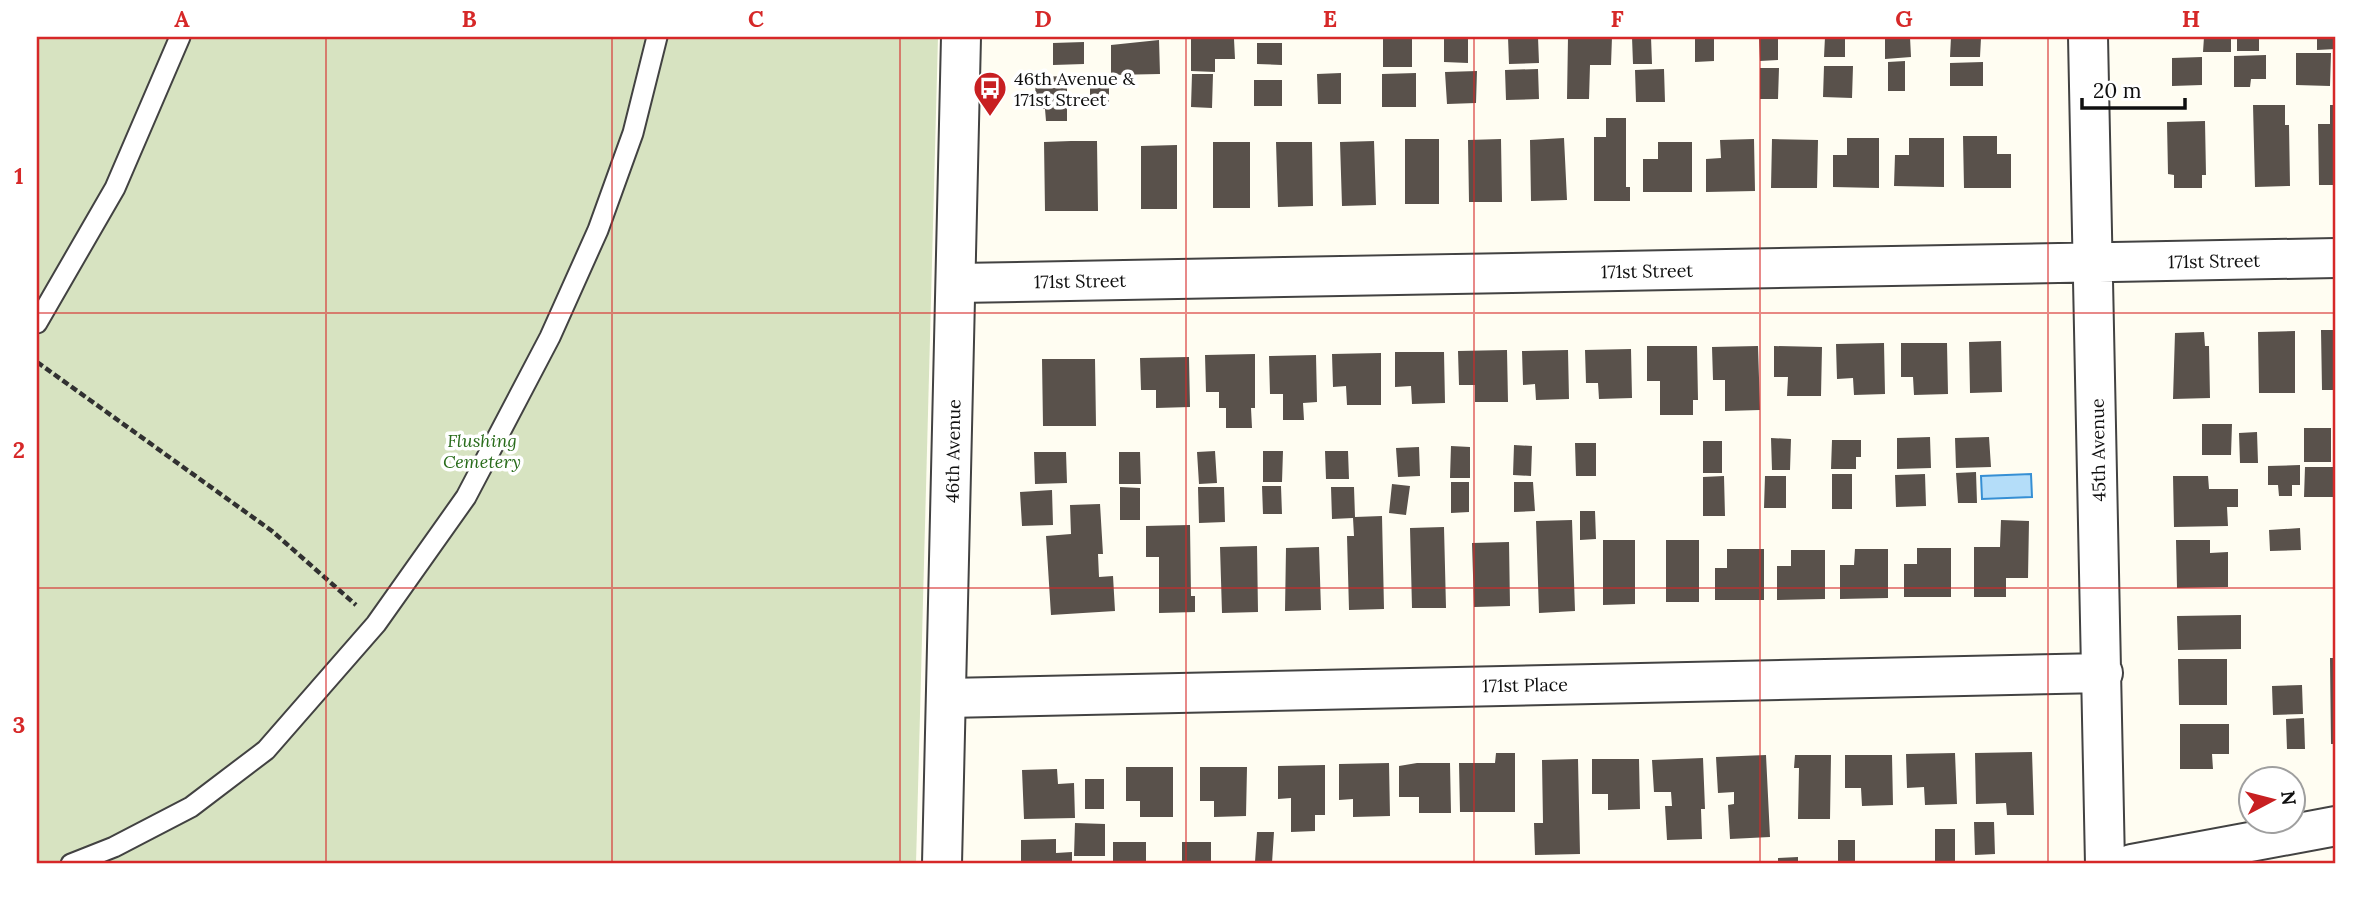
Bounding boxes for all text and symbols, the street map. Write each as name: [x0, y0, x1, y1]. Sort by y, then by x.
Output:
text: A: [174, 4, 190, 33]
text: B: [461, 4, 477, 33]
text: C: [748, 4, 764, 33]
text: D: [1034, 4, 1052, 33]
text: E: [1323, 4, 1337, 33]
text: F: [1610, 4, 1624, 33]
text: G: [1895, 4, 1913, 33]
text: H: [2182, 4, 2200, 33]
scale bar: [2082, 66, 2186, 110]
place label: 46th Avenue & 171st Street: [1014, 67, 1135, 111]
bus stop icon: 46th Avenue & 171st Street: [971, 69, 1009, 118]
text: 20 m: [2093, 77, 2142, 104]
text: 1: [14, 161, 24, 190]
street label: 171st Street: [2168, 249, 2260, 273]
street label: 171st Street: [1601, 259, 1693, 283]
street label: 171st Street: [1034, 269, 1126, 293]
street label: 45th Avenue: [2086, 398, 2110, 502]
street label: 46th Avenue: [941, 399, 965, 503]
park label: Flushing Cemetery: [443, 429, 521, 473]
text: 2: [13, 435, 25, 464]
street label: 171st Place: [1482, 673, 1568, 697]
text: 3: [13, 710, 25, 739]
north arrow: [2236, 764, 2306, 834]
text: N: [2276, 789, 2302, 807]

